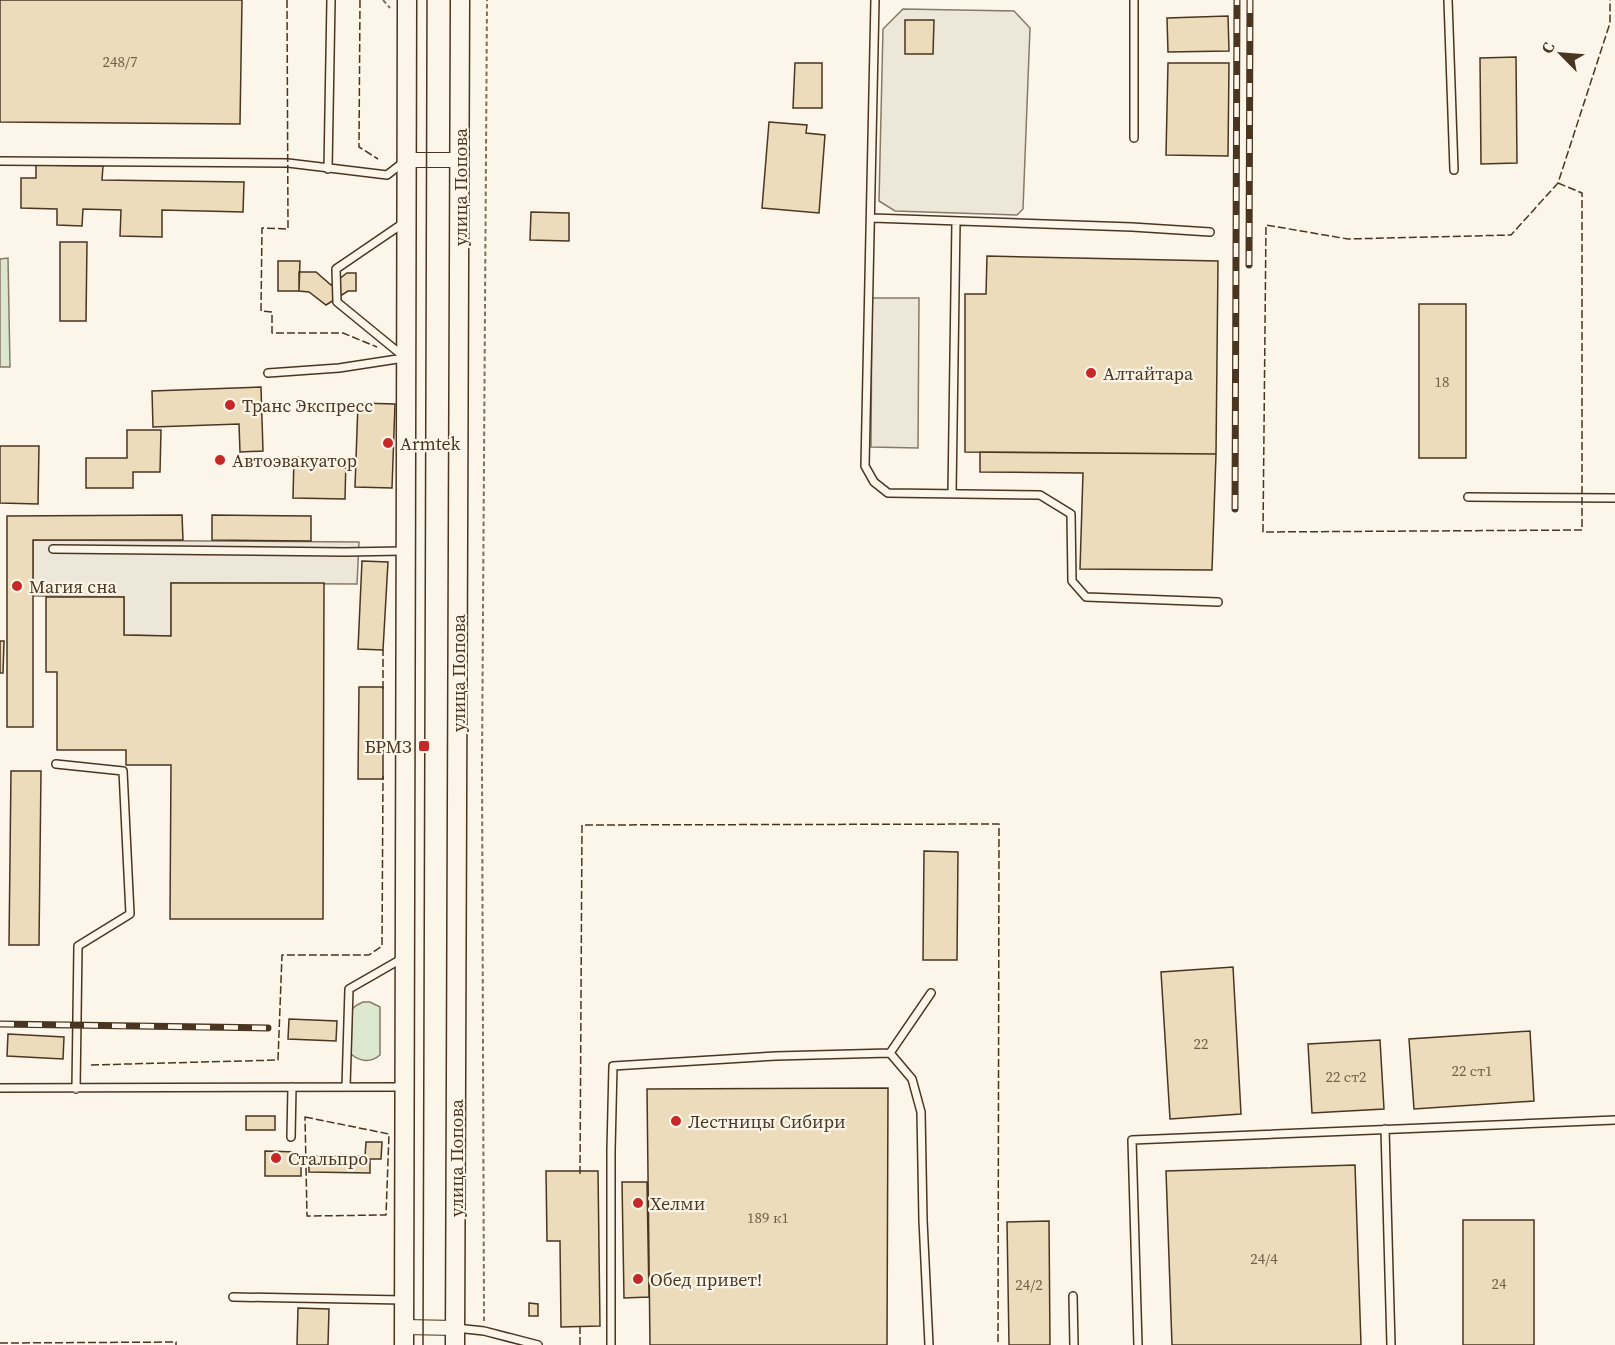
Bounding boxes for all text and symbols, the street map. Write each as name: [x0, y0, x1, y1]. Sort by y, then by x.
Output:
north arrow: [1531, 24, 1591, 84]
text: С: [1535, 38, 1559, 57]
house number: 248/7: [103, 51, 137, 72]
street label: улица Попова: [448, 127, 473, 246]
place label: Алтайтара: [1103, 361, 1194, 386]
marker: Алтайтара: [1084, 366, 1098, 380]
house number: 18: [1434, 371, 1450, 392]
place label: Транс Экспресс: [242, 393, 373, 418]
marker: Транс Экспресс: [223, 398, 237, 412]
place label: Armtek: [400, 431, 461, 456]
marker: Armtek: [381, 436, 395, 450]
place label: Автоэвакуатор: [232, 448, 357, 473]
marker: Автоэвакуатор: [213, 453, 227, 467]
place label: Магия сна: [29, 574, 118, 599]
marker: Магия сна: [10, 579, 24, 593]
street label: улица Попова: [446, 613, 471, 732]
place label: БРМЗ: [365, 734, 412, 759]
marker: БРМЗ: [417, 739, 431, 753]
house number: 22: [1193, 1033, 1209, 1054]
house number: 22 ст1: [1451, 1060, 1493, 1081]
house number: 22 ст2: [1325, 1066, 1367, 1087]
street label: улица Попова: [444, 1098, 469, 1217]
place label: Лестницы Сибири: [688, 1109, 846, 1134]
marker: Лестницы Сибири: [669, 1114, 683, 1128]
place label: Стальпро: [288, 1146, 368, 1171]
marker: Стальпро: [269, 1151, 283, 1165]
place label: Хелми: [650, 1191, 705, 1216]
marker: Хелми: [631, 1196, 645, 1210]
house number: 189 к1: [747, 1207, 789, 1228]
house number: 24/4: [1250, 1248, 1278, 1269]
place label: Обед привет!: [650, 1267, 762, 1292]
marker: Обед привет!: [631, 1272, 645, 1286]
house number: 24: [1491, 1273, 1507, 1294]
house number: 24/2: [1015, 1274, 1043, 1295]

